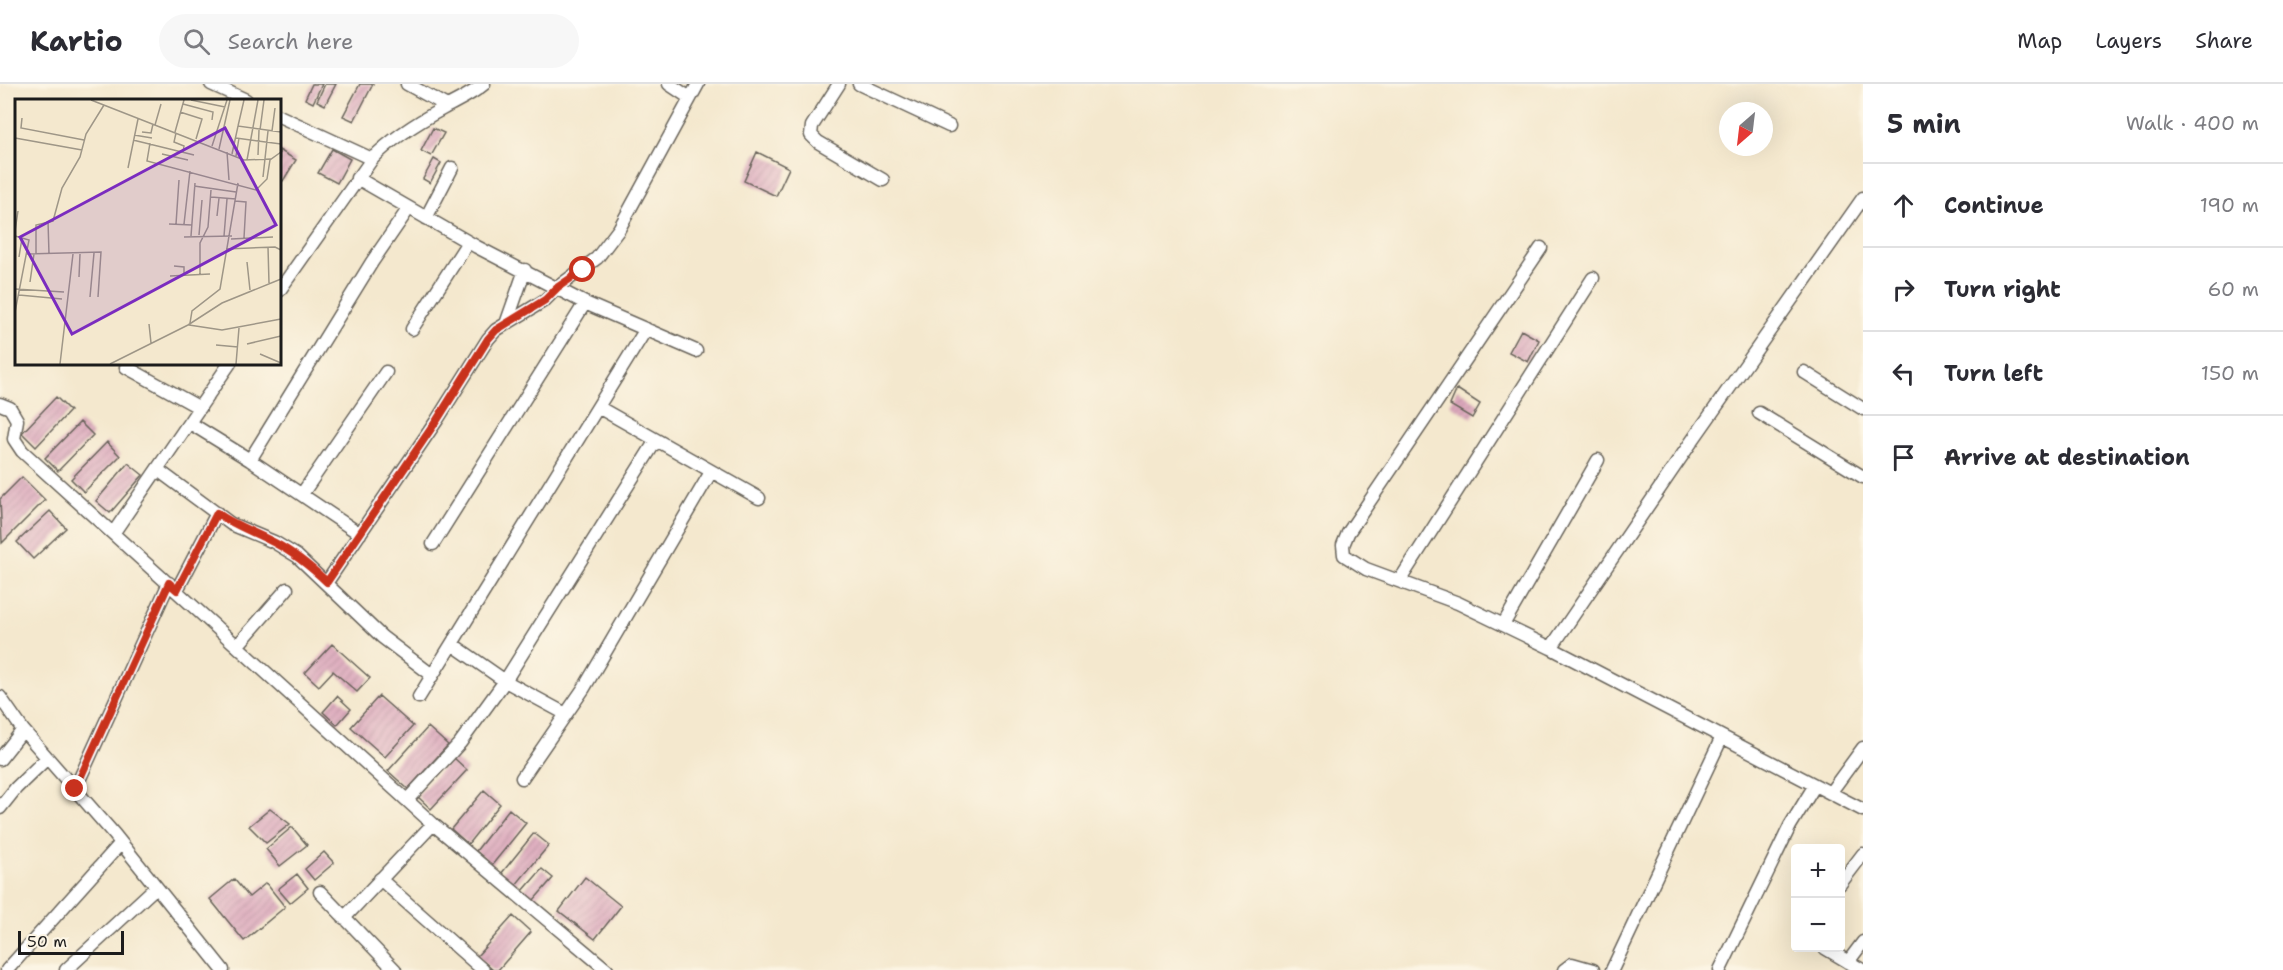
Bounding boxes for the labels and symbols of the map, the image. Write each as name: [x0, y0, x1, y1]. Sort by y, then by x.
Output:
inset map: [15, 99, 280, 364]
north arrow: [1719, 102, 1773, 156]
route start: [569, 256, 595, 282]
route end: [61, 775, 87, 801]
scale bar: [18, 928, 124, 956]

